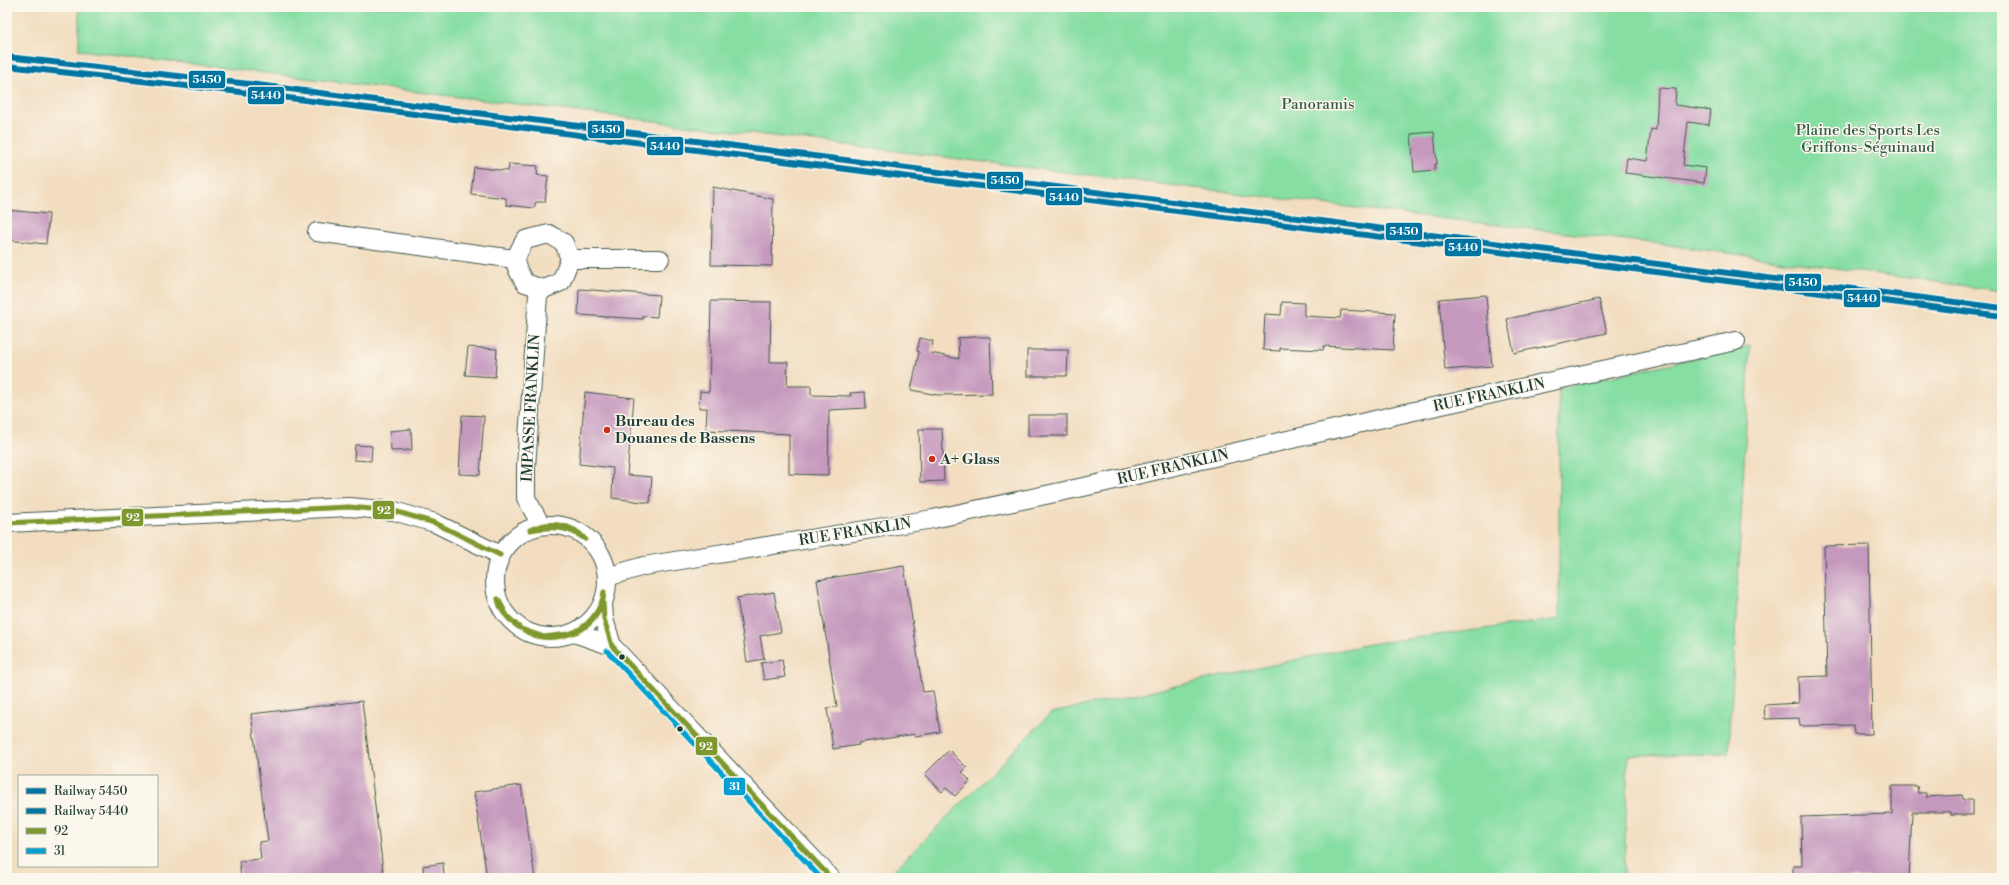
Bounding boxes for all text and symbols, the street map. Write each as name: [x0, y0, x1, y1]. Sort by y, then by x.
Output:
line badge: 5450: [188, 70, 226, 89]
text: 5450: [192, 73, 222, 87]
line badge: 5440: [247, 86, 285, 105]
text: 5440: [251, 89, 281, 103]
park label: Panoramis: [1281, 95, 1355, 114]
line badge: 5450: [587, 120, 625, 139]
park label: Plaine des Sports Les Griffons-Séguinaud: [1796, 121, 1940, 157]
text: 5450: [591, 123, 621, 137]
line badge: 5440: [646, 136, 684, 156]
text: 5440: [650, 140, 680, 154]
line badge: 5450: [986, 171, 1024, 190]
text: 5450: [990, 174, 1020, 188]
line badge: 5440: [1045, 187, 1083, 206]
text: 5440: [1049, 191, 1079, 205]
line badge: 5450: [1385, 222, 1423, 241]
text: 5450: [1389, 225, 1419, 239]
line badge: 5440: [1444, 238, 1482, 257]
text: 5440: [1448, 241, 1478, 255]
line badge: 5450: [1784, 273, 1822, 292]
text: 5450: [1788, 276, 1818, 290]
line badge: 5440: [1843, 289, 1881, 308]
text: 5440: [1847, 292, 1877, 306]
street label: IMPASSE FRANKLIN: [518, 334, 544, 482]
street label: RUE FRANKLIN: [1431, 374, 1547, 416]
place label: Bureau des Douanes de Bassens: [615, 412, 755, 448]
marker: Bureau des Douanes de Bassens: [602, 425, 612, 435]
street label: RUE FRANKLIN: [1115, 445, 1231, 489]
place label: A+ Glass: [939, 450, 1000, 469]
marker: A+ Glass: [927, 454, 937, 464]
line badge: 92: [372, 500, 395, 520]
text: 92: [377, 504, 391, 518]
line badge: 92: [121, 508, 144, 527]
text: 92: [126, 511, 140, 525]
street label: RUE FRANKLIN: [797, 514, 913, 550]
unlabelled marker: [617, 652, 627, 662]
unlabelled marker: [675, 724, 685, 734]
line badge: 92: [695, 736, 718, 756]
text: 92: [699, 740, 713, 754]
legend: [18, 775, 158, 867]
line badge: 31: [723, 777, 746, 796]
text: 31: [729, 780, 742, 794]
text: Railway 5450: [54, 784, 127, 799]
text: Railway 5440: [54, 804, 128, 819]
text: 92: [54, 824, 68, 839]
text: 31: [54, 844, 66, 859]

